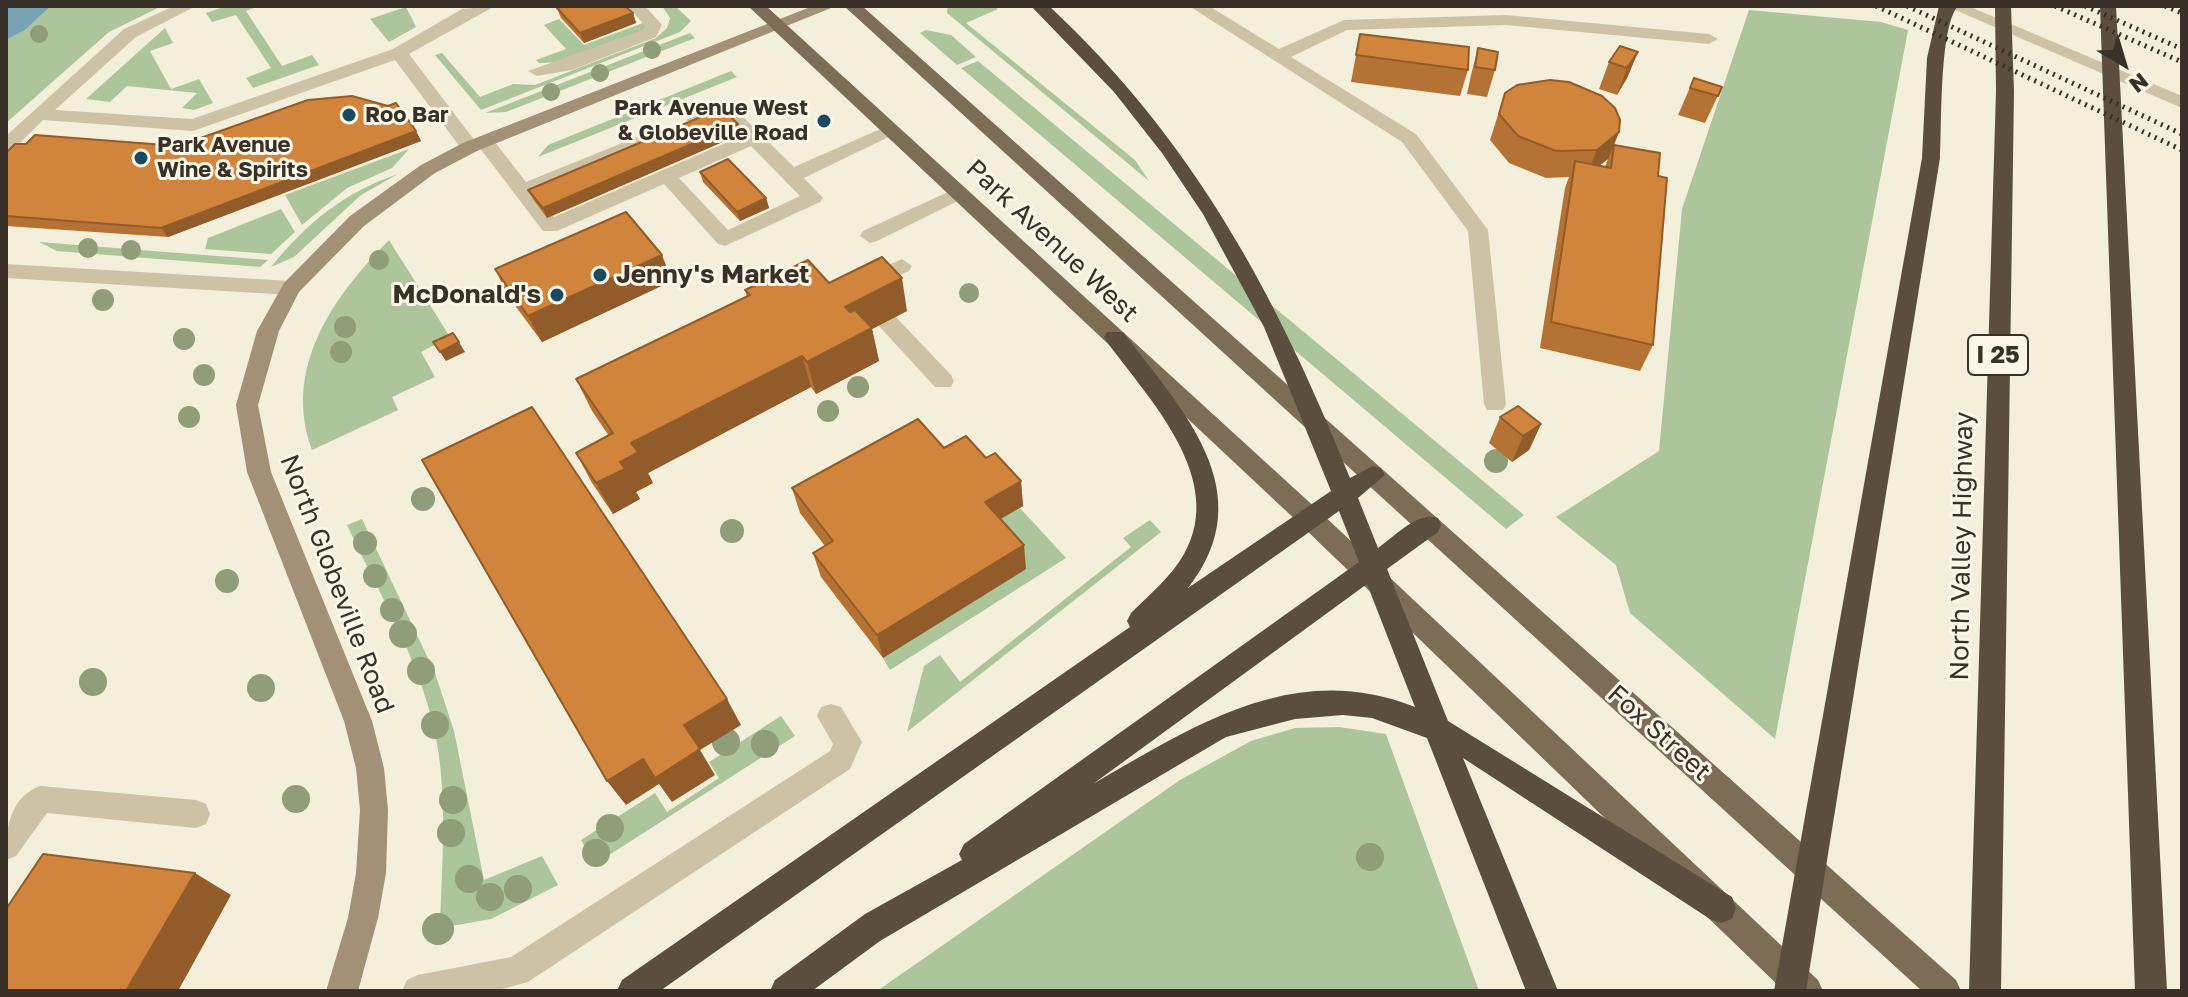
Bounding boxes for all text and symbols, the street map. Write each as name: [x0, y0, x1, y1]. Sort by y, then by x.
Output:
north arrow: [2084, 24, 2164, 104]
text: N: [2124, 68, 2154, 99]
place label: Park Avenue West & Globeville Road: [614, 95, 808, 146]
place label: Roo Bar: [365, 102, 449, 128]
marker: Roo Bar: [340, 106, 358, 124]
marker: Park Avenue West & Globeville Road: [815, 112, 833, 130]
place label: Park Avenue Wine & Spirits: [157, 132, 308, 184]
marker: Park Avenue Wine & Spirits: [132, 149, 150, 167]
street label: Park Avenue West: [959, 153, 1145, 329]
place label: Jenny's Market: [616, 259, 810, 291]
marker: Jenny's Market: [591, 266, 609, 284]
place label: McDonald's: [393, 279, 541, 311]
marker: McDonald's: [548, 286, 566, 304]
road number: I 25: [1968, 335, 2028, 375]
street label: North Valley Highway: [1944, 411, 1980, 681]
street label: North Globeville Road: [273, 450, 401, 718]
street label: Fox Street: [1601, 679, 1717, 787]

